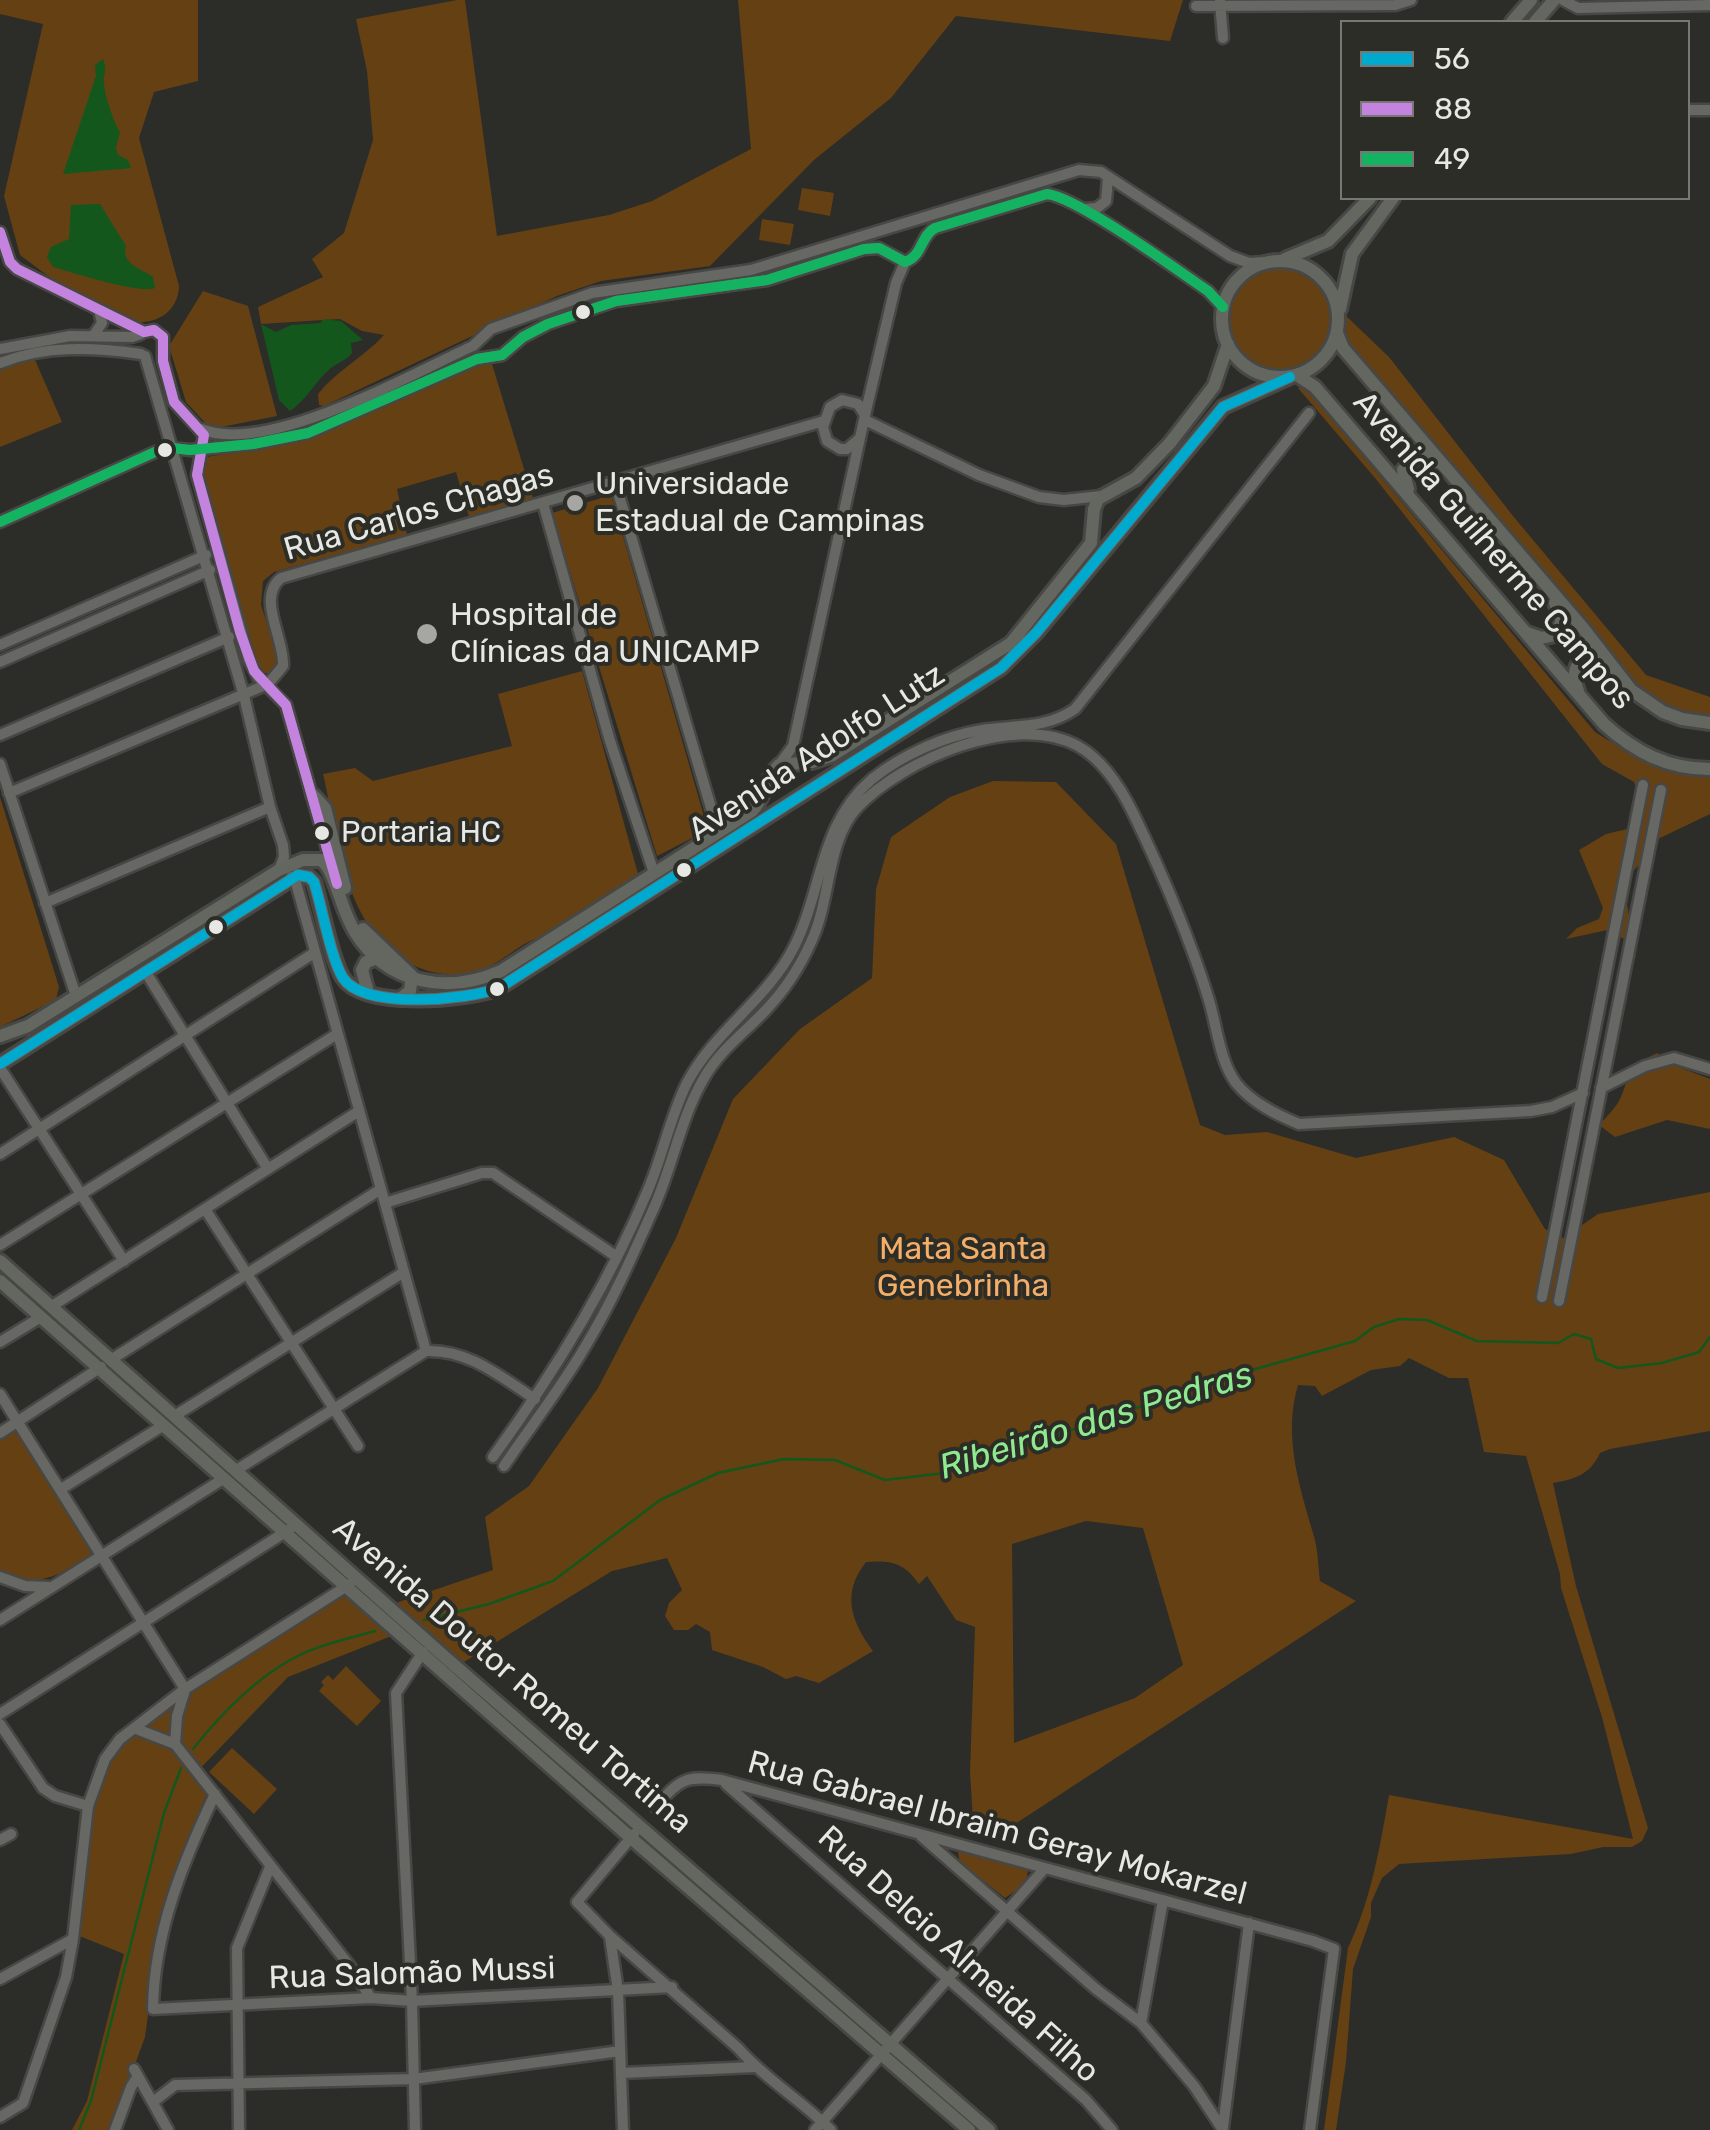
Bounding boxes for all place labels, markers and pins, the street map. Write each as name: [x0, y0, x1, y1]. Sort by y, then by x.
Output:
unlabelled marker: [573, 302, 593, 322]
unlabelled marker: [155, 440, 175, 460]
place label: Universidade Estadual de Campinas: [595, 466, 925, 541]
marker: Universidade Estadual de Campinas: [564, 492, 586, 514]
place label: Hospital de Clínicas da UNICAMP: [450, 597, 760, 672]
marker: Hospital de Clínicas da UNICAMP: [414, 621, 440, 647]
place label: Portaria HC: [341, 815, 501, 851]
marker: Portaria HC: [312, 823, 332, 843]
unlabelled marker: [674, 860, 694, 880]
unlabelled marker: [206, 917, 226, 937]
unlabelled marker: [487, 979, 507, 999]

